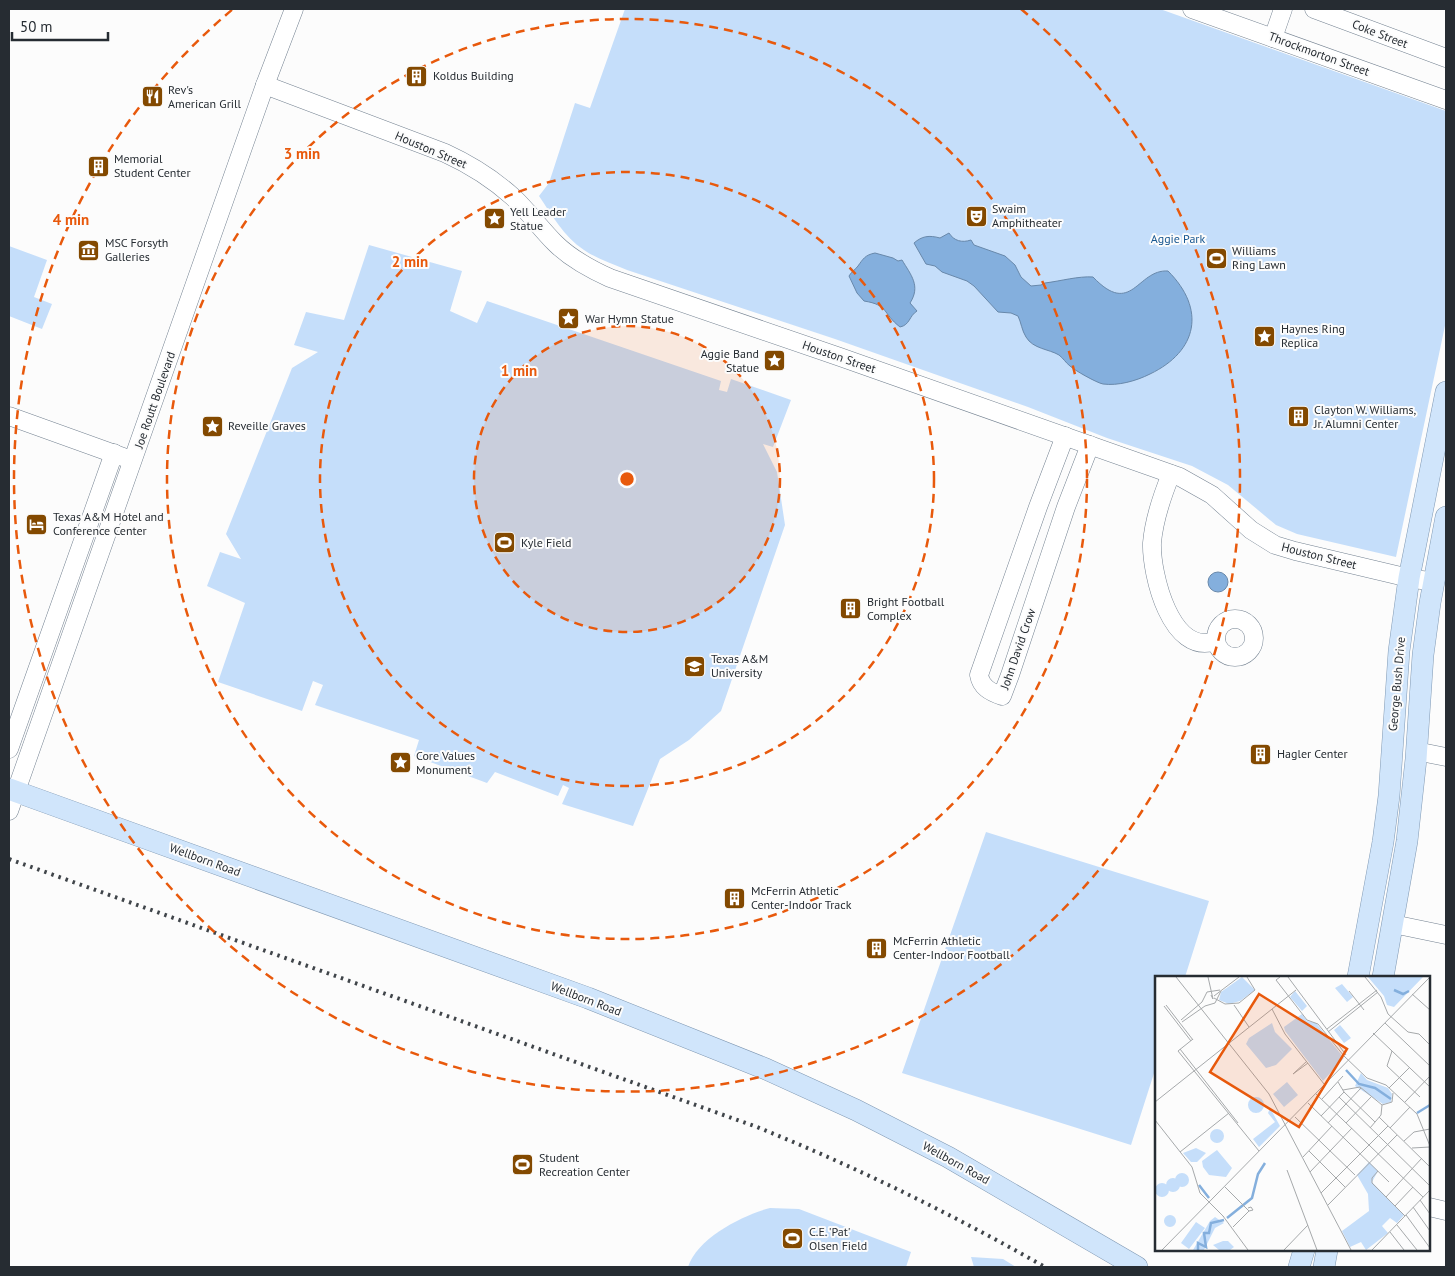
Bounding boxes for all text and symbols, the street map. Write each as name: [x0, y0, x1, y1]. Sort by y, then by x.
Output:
scale bar: [12, 10, 109, 42]
street label: Coke Street: [1350, 16, 1410, 51]
text: 50 m: [20, 17, 53, 36]
street label: Throckmorton Street: [1267, 28, 1372, 79]
building icon: Koldus Building: [405, 64, 429, 88]
place label: Koldus Building: [433, 68, 514, 83]
place label: Rev's American Grill: [168, 82, 241, 111]
restaurant icon: Rev's American Grill: [140, 85, 164, 109]
street label: Houston Street: [393, 128, 469, 171]
text: 3 min: [284, 144, 320, 163]
place label: Memorial Student Center: [114, 151, 191, 180]
building icon: Memorial Student Center: [86, 154, 110, 178]
place label: Swaim Amphitheater: [992, 201, 1062, 230]
place label: Yell Leader Statue: [510, 204, 566, 233]
theatre icon: Swaim Amphitheater: [964, 204, 988, 228]
place icon: Yell Leader Statue: [482, 207, 506, 231]
text: 4 min: [53, 210, 89, 229]
park label: Aggie Park: [1151, 231, 1205, 246]
place label: MSC Forsyth Galleries: [105, 235, 168, 264]
museum icon: MSC Forsyth Galleries: [77, 238, 101, 262]
place label: Williams Ring Lawn: [1232, 243, 1286, 272]
sports icon: Williams Ring Lawn: [1204, 246, 1228, 270]
text: 2 min: [392, 252, 428, 271]
place icon: War Hymn Statue: [557, 307, 581, 331]
place label: War Hymn Statue: [585, 311, 674, 326]
place label: Haynes Ring Replica: [1281, 321, 1345, 350]
place icon: Haynes Ring Replica: [1253, 324, 1277, 348]
street label: Houston Street: [800, 337, 878, 376]
place label: Aggie Band Statue: [701, 346, 759, 375]
street label: Joe Routt Boulevard: [131, 349, 178, 451]
place icon: Aggie Band Statue: [763, 349, 787, 373]
text: 1 min: [501, 361, 537, 380]
place label: Clayton W. Williams, Jr. Alumni Center: [1313, 402, 1417, 431]
building icon: Clayton W. Williams, Jr. Alumni Center: [1286, 405, 1310, 429]
place icon: Reveille Graves: [200, 414, 224, 438]
place label: Reveille Graves: [228, 418, 306, 433]
centre of rings: [618, 470, 636, 488]
place label: Texas A&M Hotel and Conference Center: [53, 509, 164, 538]
hotel icon: Texas A&M Hotel and Conference Center: [25, 512, 49, 536]
sports icon: Kyle Field: [493, 531, 517, 555]
place label: Kyle Field: [521, 535, 572, 550]
street label: Houston Street: [1280, 539, 1358, 572]
place label: Bright Football Complex: [867, 594, 945, 623]
building icon: Bright Football Complex: [839, 597, 863, 621]
street label: John David Crow: [996, 606, 1038, 692]
street label: George Bush Drive: [1385, 636, 1408, 732]
place label: Texas A&M University: [711, 651, 768, 680]
school or university icon: Texas A&M University: [683, 654, 707, 678]
building icon: Hagler Center: [1249, 742, 1273, 766]
place label: Hagler Center: [1277, 746, 1348, 761]
place label: Core Values Monument: [416, 748, 475, 777]
place icon: Core Values Monument: [388, 751, 412, 775]
street label: Wellborn Road: [168, 840, 243, 879]
place label: McFerrin Athletic Center-Indoor Track: [751, 883, 852, 912]
building icon: McFerrin Athletic Center-Indoor Track: [723, 886, 747, 910]
place label: McFerrin Athletic Center-Indoor Football: [893, 933, 1010, 962]
building icon: McFerrin Athletic Center-Indoor Football: [865, 936, 889, 960]
inset map: [1155, 976, 1430, 1251]
street label: Wellborn Road: [549, 978, 624, 1019]
street label: Wellborn Road: [920, 1138, 993, 1187]
place label: Student Recreation Center: [539, 1150, 630, 1179]
sports icon: Student Recreation Center: [511, 1153, 535, 1177]
place label: C.E. 'Pat' Olsen Field: [809, 1224, 867, 1253]
sports icon: C.E. 'Pat' Olsen Field: [781, 1227, 805, 1251]

